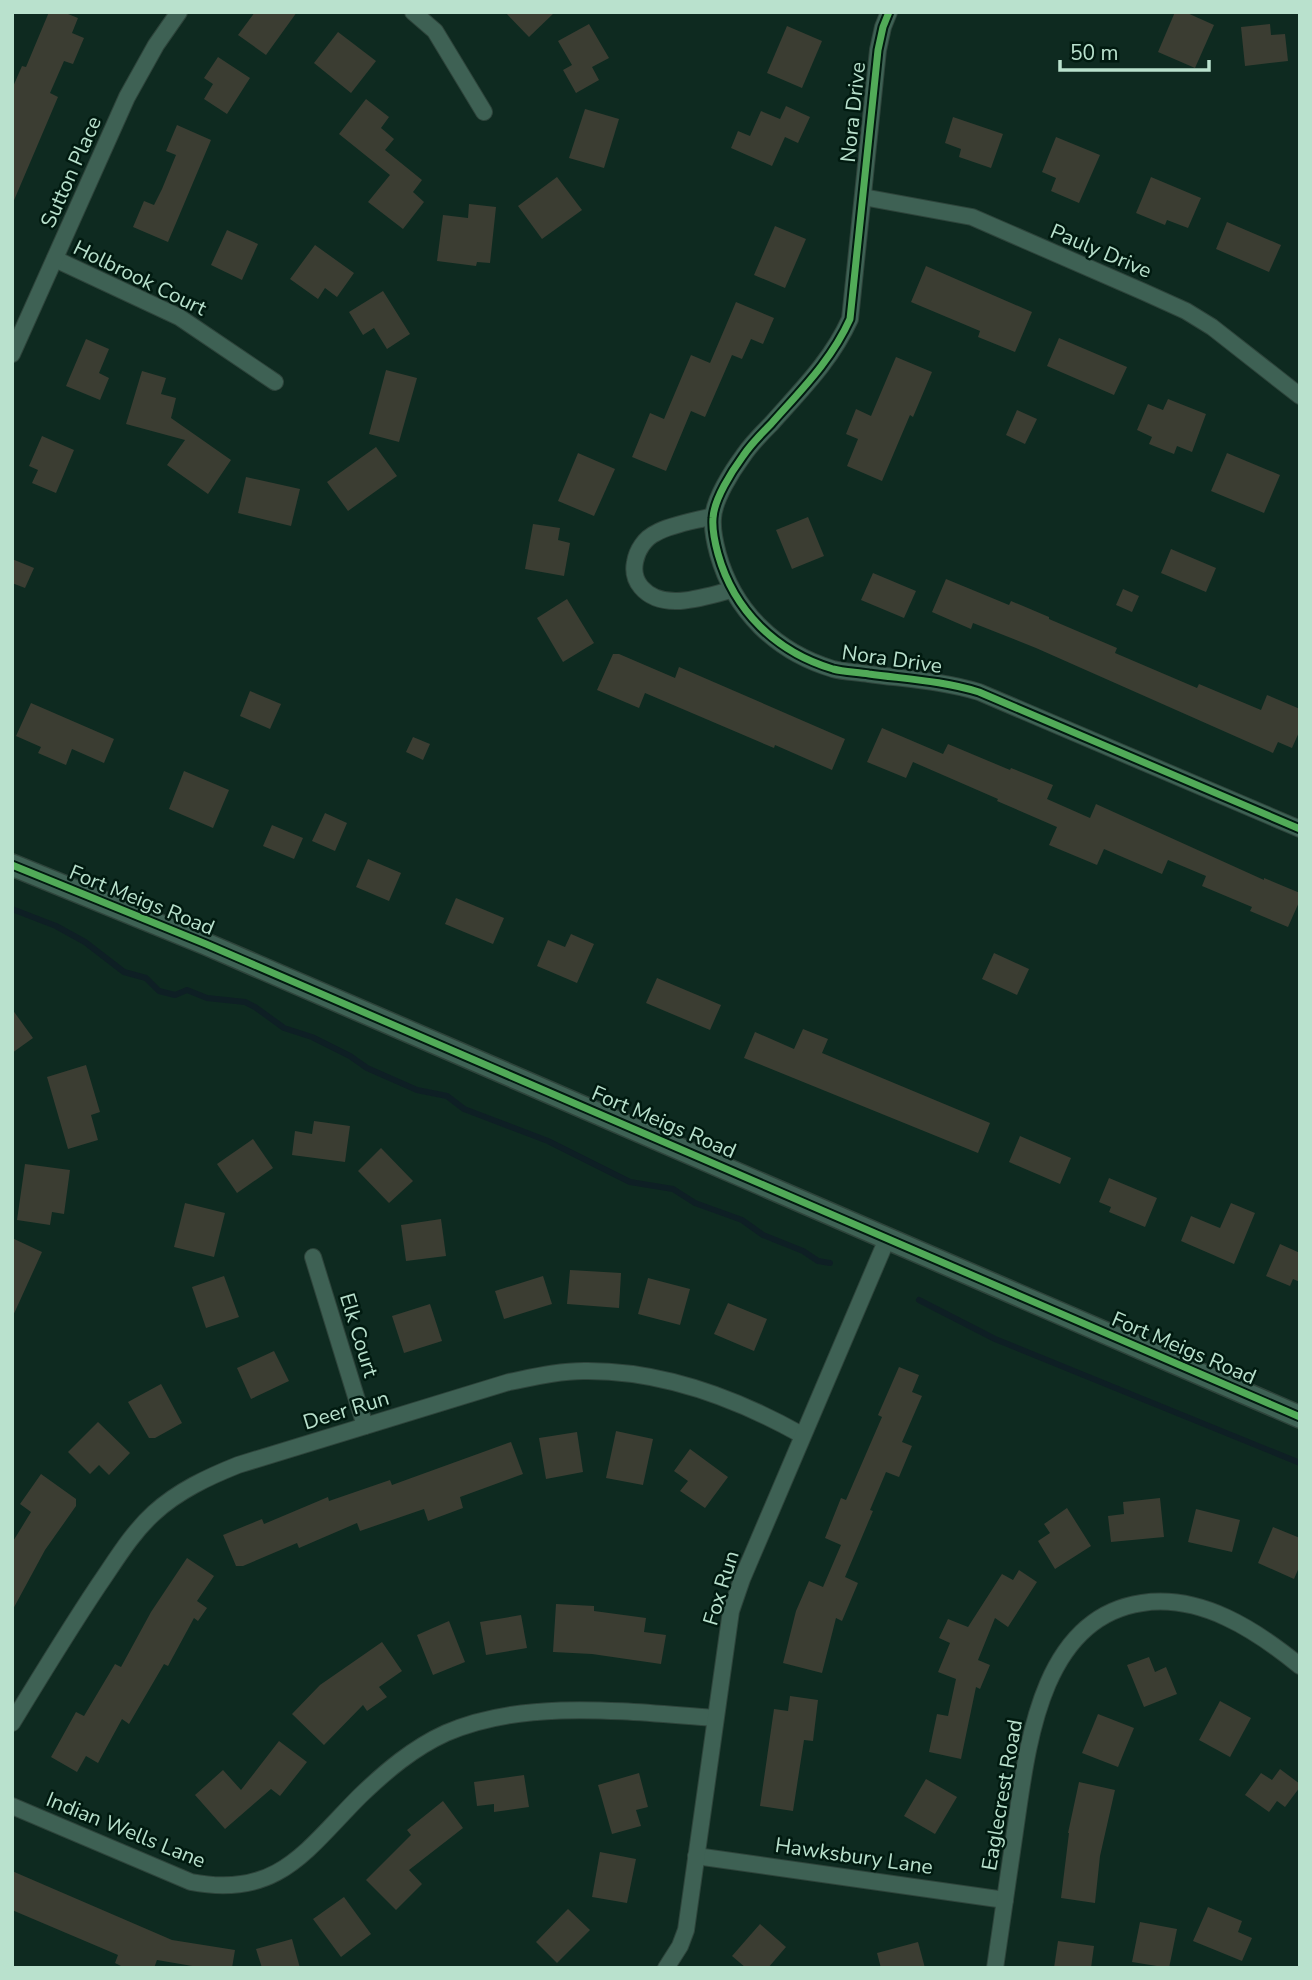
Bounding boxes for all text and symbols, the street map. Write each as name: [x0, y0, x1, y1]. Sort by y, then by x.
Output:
scale bar: [1060, 28, 1209, 72]
text: 50 m: [1070, 39, 1119, 67]
street label: Nora Drive: [834, 60, 872, 164]
street label: Sutton Place: [34, 112, 108, 232]
street label: Pauly Drive: [1046, 217, 1156, 285]
street label: Holbrook Court: [69, 234, 212, 323]
street label: Nora Drive: [840, 638, 944, 680]
street label: Fort Meigs Road: [65, 858, 219, 942]
street label: Fort Meigs Road: [588, 1079, 740, 1165]
street label: Elk Court: [333, 1289, 385, 1381]
street label: Fort Meigs Road: [1108, 1305, 1260, 1391]
street label: Deer Run: [300, 1384, 392, 1436]
street label: Fox Run: [696, 1547, 746, 1629]
street label: Eaglecrest Road: [975, 1717, 1029, 1873]
street label: Indian Wells Lane: [42, 1785, 210, 1875]
street label: Hawksbury Lane: [773, 1831, 935, 1881]

